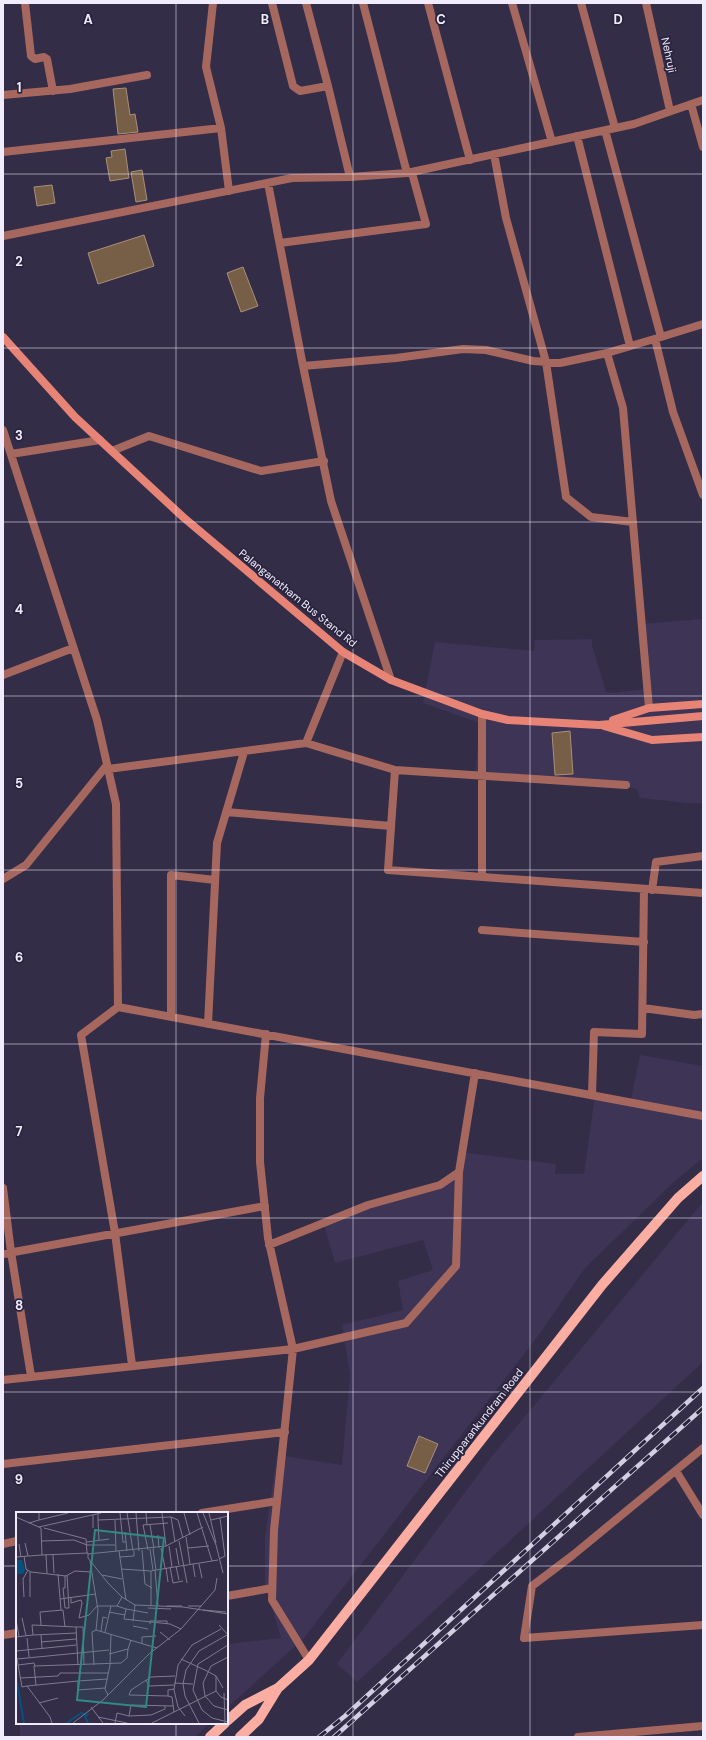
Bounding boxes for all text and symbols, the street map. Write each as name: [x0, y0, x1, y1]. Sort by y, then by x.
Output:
text: A: [83, 11, 93, 28]
text: B: [261, 11, 269, 28]
text: C: [436, 11, 446, 28]
text: D: [613, 11, 623, 28]
street label: Nehruji: [658, 36, 680, 74]
text: 1: [17, 79, 21, 96]
text: 2: [15, 253, 23, 270]
text: 3: [15, 427, 23, 444]
street label: Palanganatham Bus Stand Rd: [236, 546, 360, 650]
text: 4: [15, 601, 23, 618]
text: 5: [15, 775, 23, 792]
text: 6: [15, 949, 23, 966]
text: 7: [16, 1123, 23, 1140]
text: 8: [15, 1297, 23, 1314]
street label: Thirupparankundram Road: [432, 1365, 526, 1481]
text: 9: [15, 1471, 23, 1488]
inset map: [16, 1512, 228, 1724]

